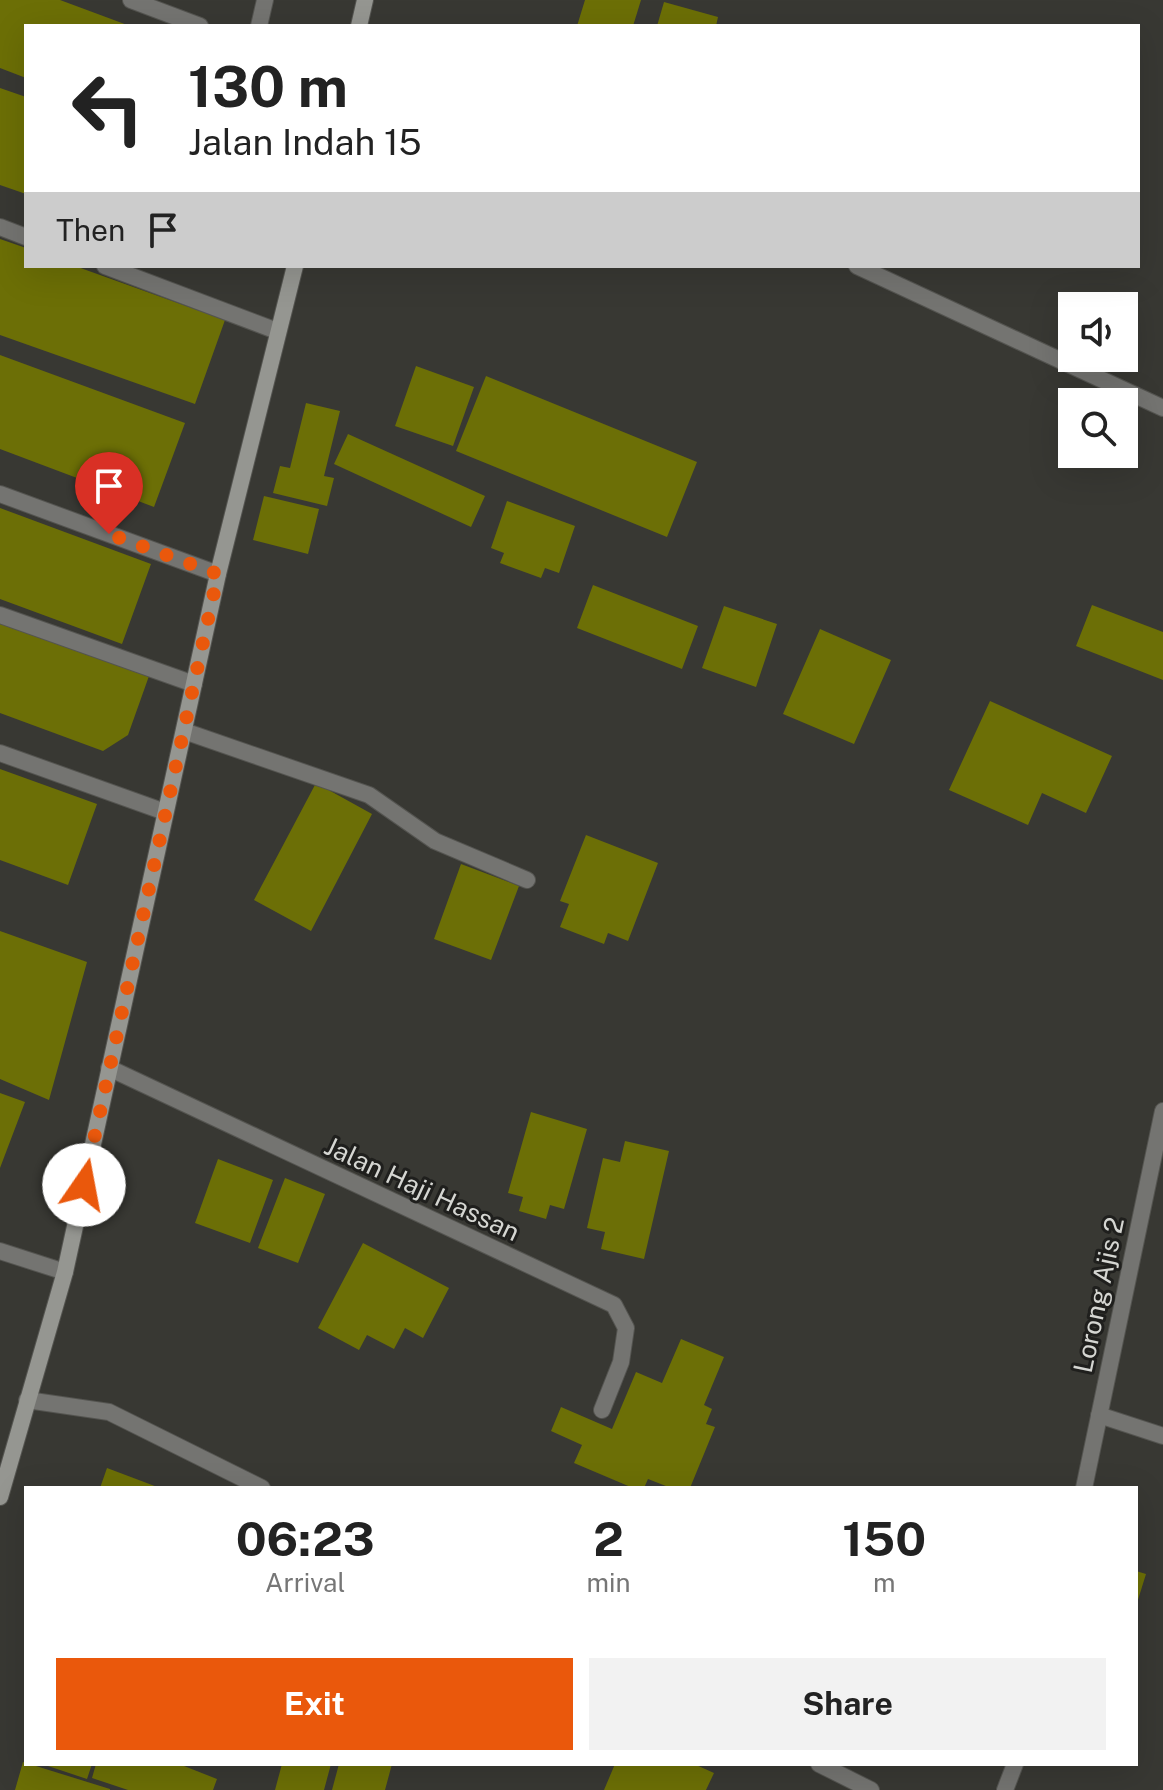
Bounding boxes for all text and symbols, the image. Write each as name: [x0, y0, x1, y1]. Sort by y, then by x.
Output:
text: 130 m: [188, 54, 348, 120]
icon: left: [56, 56, 160, 160]
text: Jalan Indah 15: [188, 121, 422, 163]
icon: arrive: [141, 208, 185, 252]
text: Then: [56, 212, 125, 248]
map controls: [1058, 292, 1138, 468]
button: sound: [1058, 292, 1138, 372]
button: search: [1058, 388, 1138, 468]
pin: [75, 452, 143, 534]
icon: arrive: [87, 464, 131, 508]
street label: Jalan Haji Hassan: [320, 1130, 525, 1247]
position arrow: [42, 1143, 126, 1227]
street label: Lorong Ajis 2: [1067, 1214, 1130, 1375]
text: 06:23: [236, 1510, 375, 1567]
text: 2: [593, 1510, 624, 1567]
text: 150: [842, 1510, 926, 1567]
text: Arrival: [265, 1567, 345, 1598]
text: min: [586, 1567, 631, 1598]
text: m: [873, 1567, 895, 1598]
button: Exit: [56, 1658, 573, 1750]
button: Share: [589, 1658, 1106, 1750]

